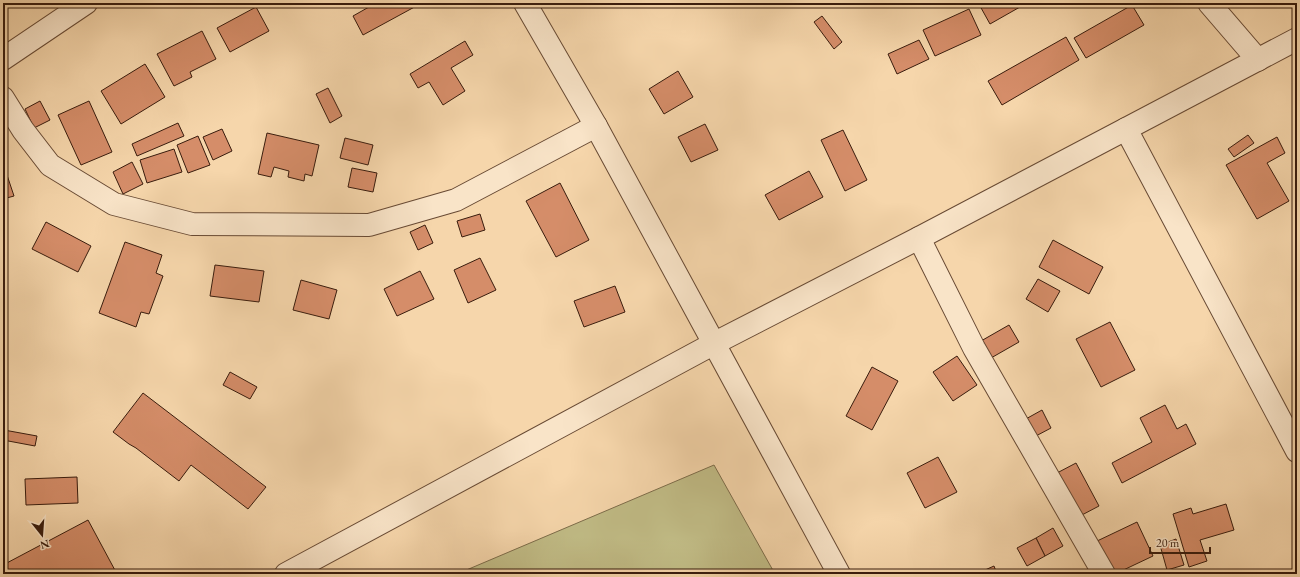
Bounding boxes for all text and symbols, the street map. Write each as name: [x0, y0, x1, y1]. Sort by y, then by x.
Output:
north arrow: [22, 515, 62, 555]
scale bar: [1150, 529, 1210, 555]
text: 20 m: [1156, 535, 1180, 551]
text: N: [39, 537, 51, 553]

